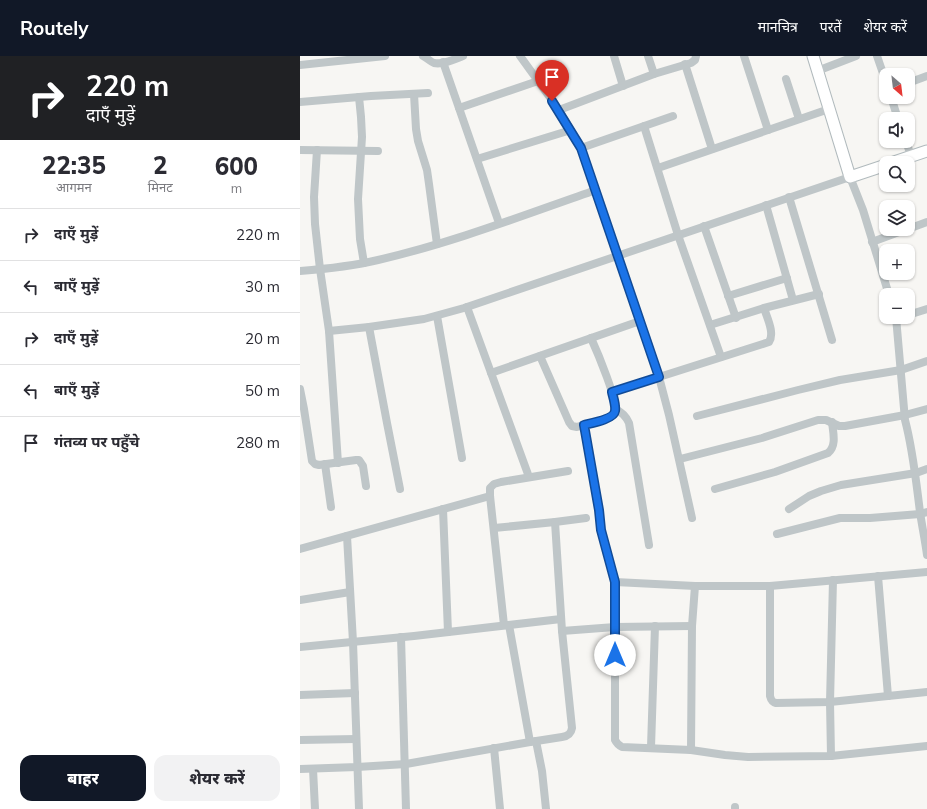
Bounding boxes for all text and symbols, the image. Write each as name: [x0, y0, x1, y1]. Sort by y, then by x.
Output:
text: Routely: [20, 16, 88, 40]
text: मानचित्र: [758, 18, 798, 36]
text: परतें: [820, 18, 842, 36]
text: शेयर करें: [864, 18, 907, 36]
pin: [535, 60, 569, 101]
icon: arrive: [541, 66, 563, 88]
text: 220 m: [86, 68, 169, 103]
north arrow: [879, 68, 915, 104]
map controls: [879, 68, 915, 324]
icon: right: [20, 72, 72, 124]
text: दाएँ मुड़ें: [86, 103, 135, 126]
button: sound: [879, 112, 915, 148]
text: 22:35: [42, 150, 106, 180]
text: 2: [153, 150, 168, 180]
text: 600: [215, 151, 258, 181]
button: search: [879, 156, 915, 192]
text: आगमन: [56, 179, 92, 195]
text: मिनट: [148, 179, 173, 195]
text: m: [231, 180, 242, 196]
button: layers: [879, 200, 915, 236]
icon: right: [20, 224, 42, 246]
text: दाएँ मुड़ें: [54, 224, 98, 243]
text: 220 m: [236, 225, 280, 244]
button: +: [879, 244, 915, 280]
icon: left: [20, 276, 42, 298]
text: बाएँ मुड़ें: [54, 276, 99, 295]
text: 30 m: [245, 277, 280, 296]
button: −: [879, 288, 915, 324]
icon: right: [20, 328, 42, 350]
text: दाएँ मुड़ें: [54, 328, 98, 347]
text: 20 m: [245, 329, 280, 348]
icon: left: [20, 380, 42, 402]
text: बाएँ मुड़ें: [54, 380, 99, 399]
text: 50 m: [245, 381, 280, 400]
icon: arrive: [20, 432, 42, 454]
text: गंतव्य पर पहुँचे: [54, 432, 139, 451]
text: 280 m: [236, 433, 280, 452]
position arrow: [594, 634, 636, 676]
button: बाहर: [20, 755, 146, 801]
button: शेयर करें: [154, 755, 280, 801]

